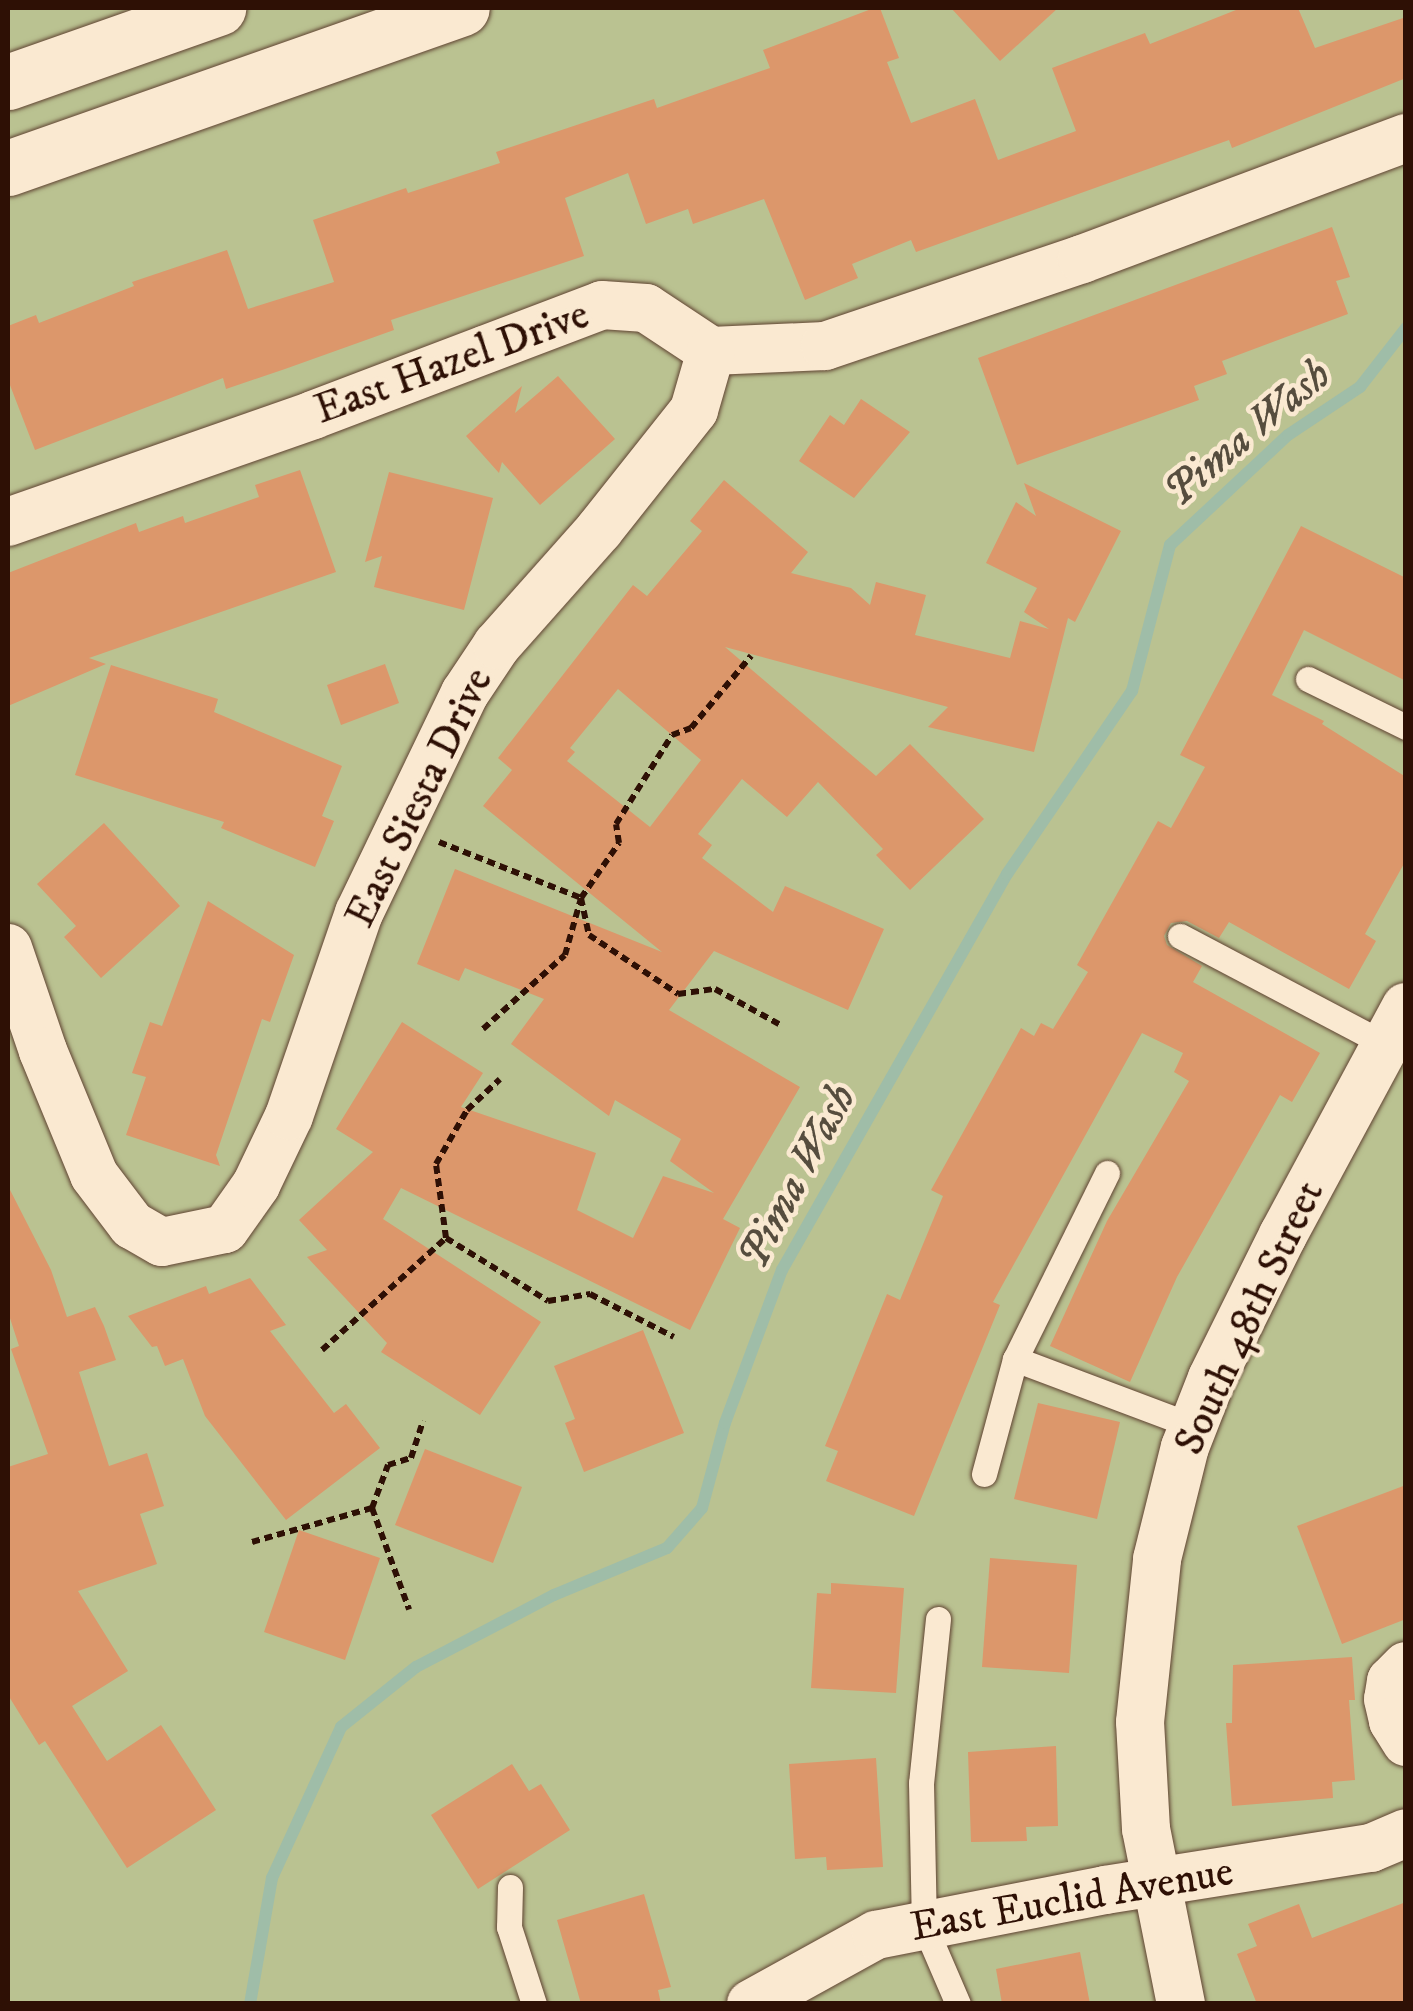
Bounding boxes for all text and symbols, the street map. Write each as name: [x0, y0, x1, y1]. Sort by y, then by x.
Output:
street label: East Hazel Drive: [308, 290, 596, 436]
water label: Pima Wash: [1153, 349, 1343, 519]
street label: East Siesta Drive: [336, 660, 504, 936]
water label: Pima Wash: [727, 1075, 869, 1279]
street label: South 48th Street: [1165, 1173, 1335, 1463]
street label: East Euclid Avenue: [907, 1847, 1237, 1953]

